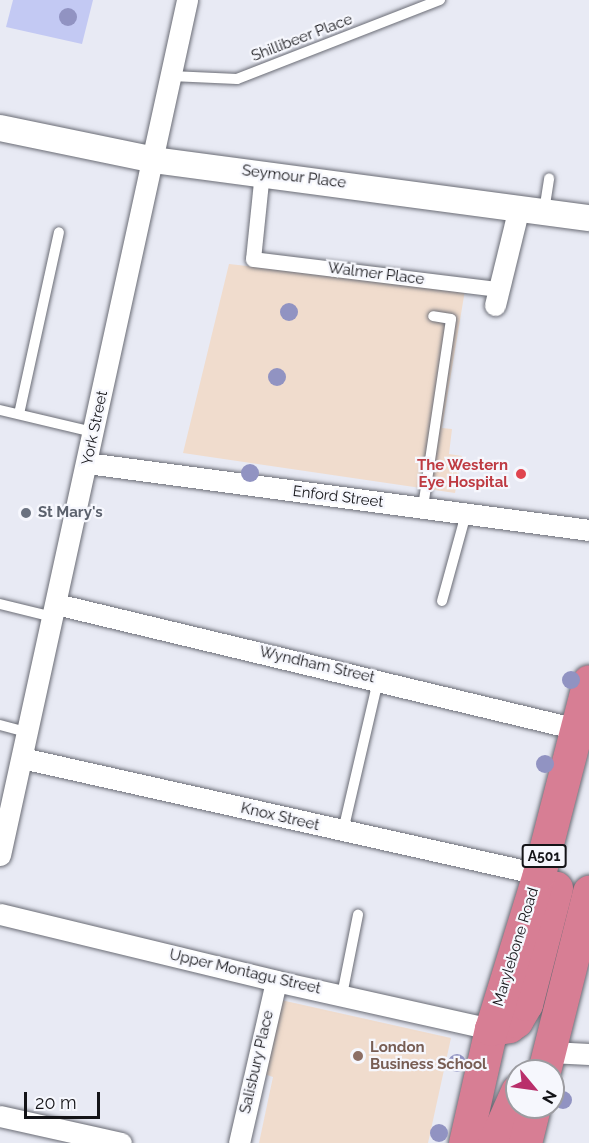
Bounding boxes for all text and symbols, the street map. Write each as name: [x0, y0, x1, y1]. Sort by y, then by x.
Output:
street label: Shillibeer Place: [249, 10, 355, 66]
street label: Seymour Place: [241, 162, 347, 192]
street label: Walmer Place: [327, 259, 425, 289]
street label: York Street: [78, 389, 112, 467]
place label: The Western Eye Hospital: [416, 456, 508, 491]
marker: The Western Eye Hospital: [512, 465, 530, 483]
street label: Enford Street: [292, 483, 384, 511]
place label: St Mary's: [38, 504, 103, 522]
marker: St Mary's: [19, 506, 33, 520]
street label: Wyndham Street: [258, 643, 376, 687]
street label: Knox Street: [239, 799, 321, 835]
road number: A501: [522, 845, 566, 867]
street label: Marylebone Road: [489, 886, 543, 1008]
street label: Upper Montagu Street: [167, 946, 323, 998]
street label: Salisbury Place: [236, 1008, 278, 1116]
place label: London Business School: [370, 1038, 487, 1073]
marker: London Business School: [351, 1049, 365, 1063]
north arrow: [505, 1059, 565, 1119]
scale bar: [27, 1080, 104, 1118]
text: N: [538, 1087, 561, 1107]
text: 20 m: [35, 1092, 77, 1113]

